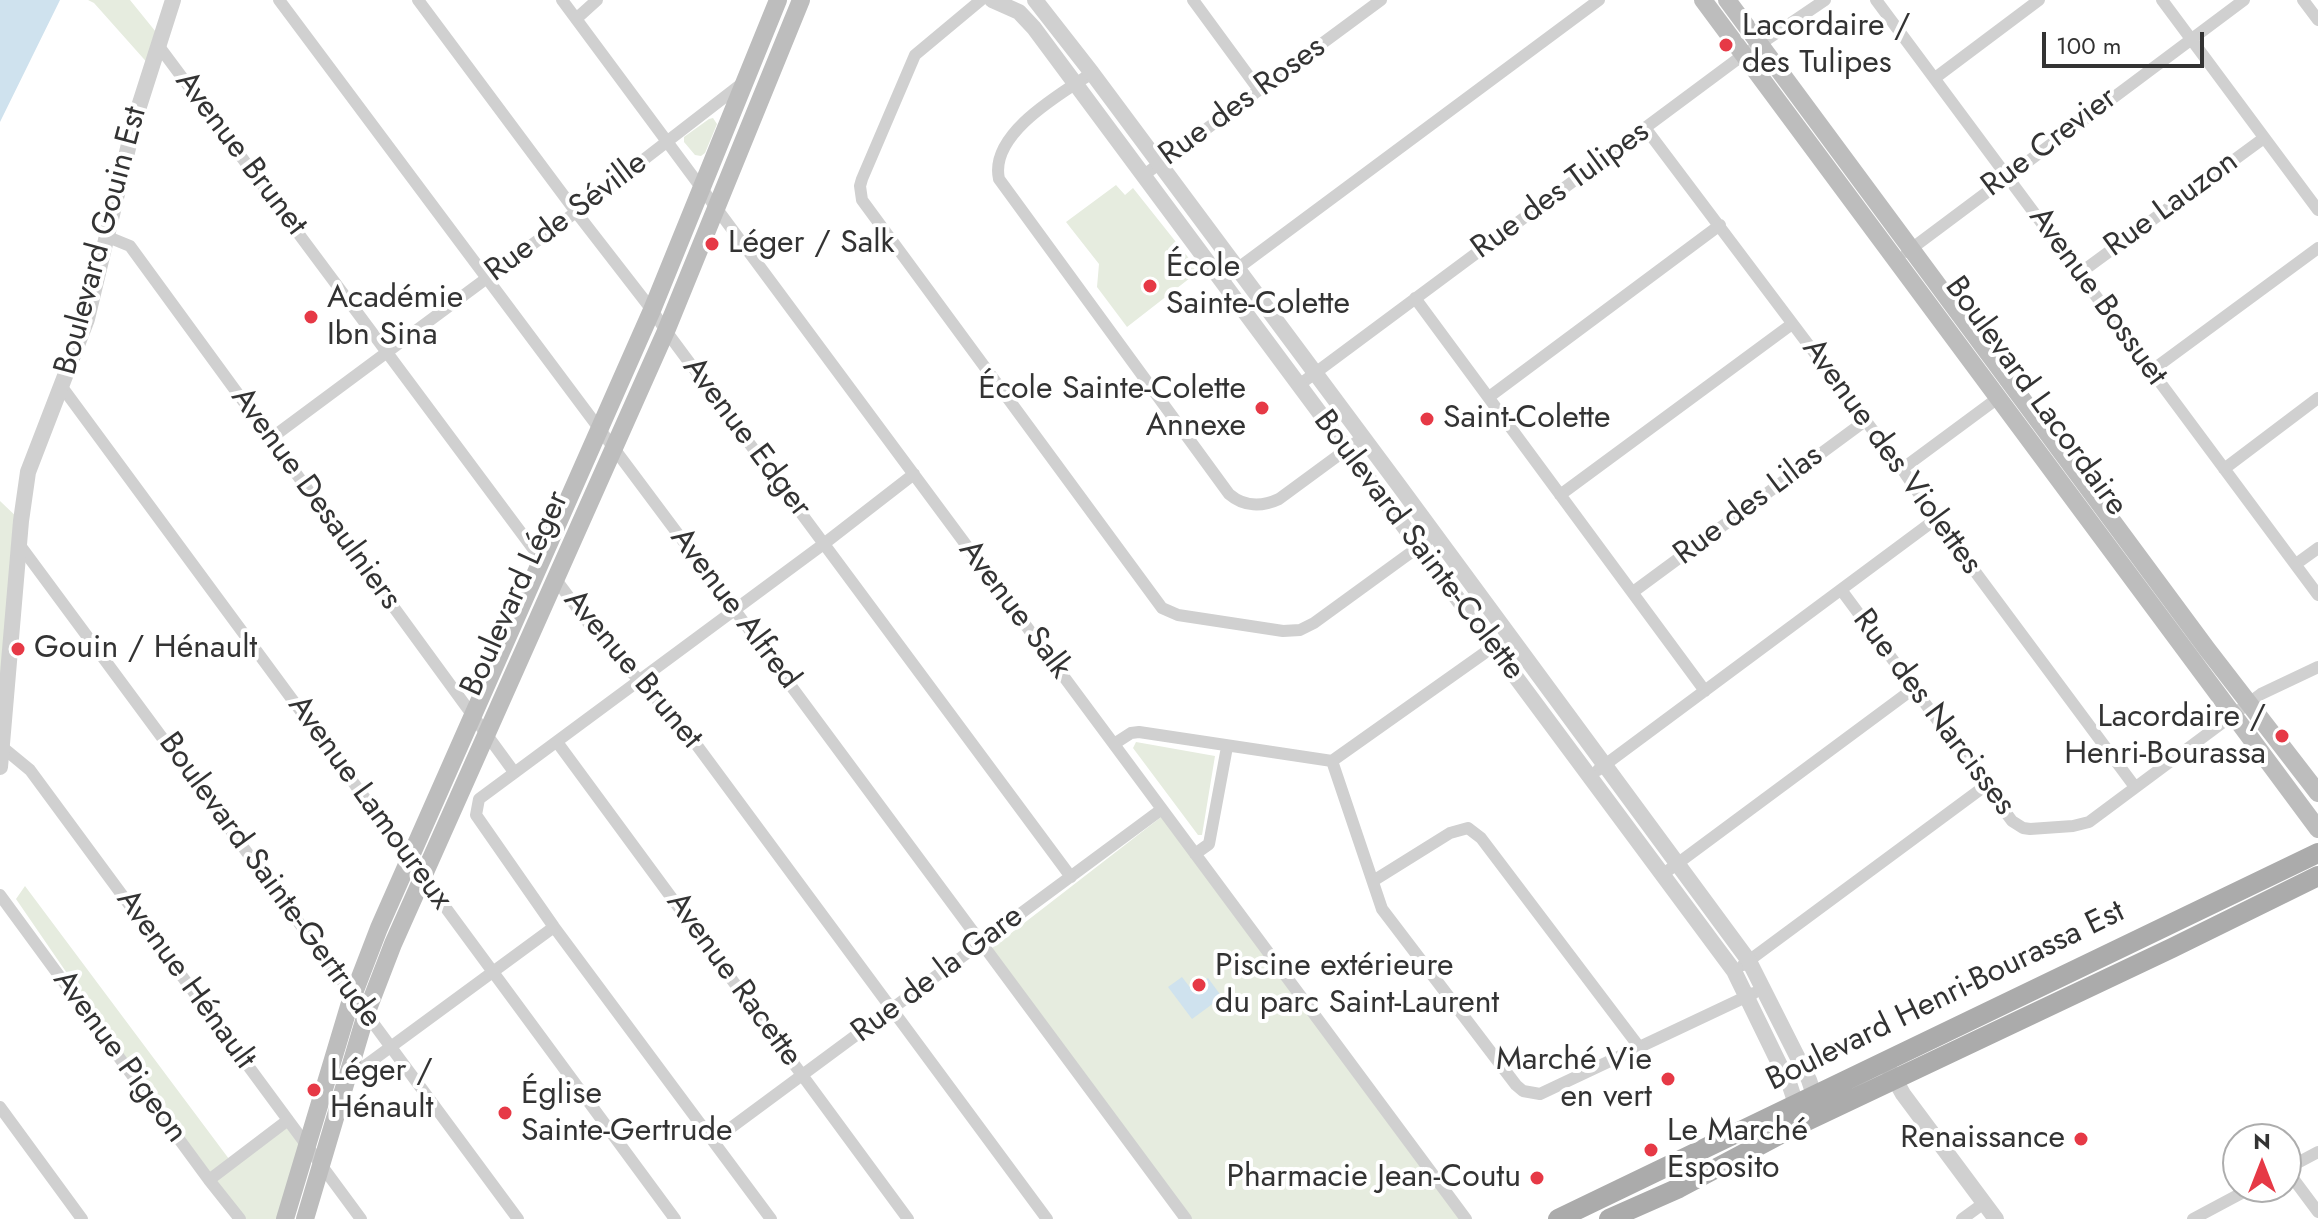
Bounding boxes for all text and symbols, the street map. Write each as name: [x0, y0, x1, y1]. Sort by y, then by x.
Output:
place label: Lacordaire / des Tulipes: [1742, 8, 1911, 83]
scale bar: [2046, 16, 2208, 66]
text: 100 m: [2056, 28, 2122, 63]
street label: Rue des Roses: [1153, 29, 1333, 175]
marker: Lacordaire / des Tulipes: [1717, 36, 1735, 54]
street label: Avenue Brunet: [166, 64, 314, 244]
street label: Rue Crevier: [1975, 80, 2125, 206]
street label: Boulevard Gouin Est: [48, 103, 156, 379]
street label: Rue des Tulipes: [1465, 114, 1657, 268]
street label: Rue Lauzon: [2098, 144, 2246, 266]
street label: Rue de Séville: [479, 145, 655, 291]
street label: Avenue Bossuet: [2019, 200, 2175, 394]
place label: Léger / Salk: [728, 225, 895, 263]
marker: Léger / Salk: [703, 235, 721, 253]
place label: École Sainte-Colette: [1166, 249, 1350, 324]
street label: Boulevard Lacordaire: [1935, 270, 2135, 524]
marker: École Sainte-Colette: [1141, 277, 1159, 295]
place label: Académie Ibn Sina: [327, 280, 463, 355]
marker: Académie Ibn Sina: [302, 308, 320, 326]
street label: Avenue des Violettes: [1793, 332, 1989, 582]
street label: Avenue Edger: [673, 350, 819, 526]
place label: École Sainte-Colette Annexe: [978, 371, 1246, 446]
street label: Avenue Desaulniers: [221, 380, 409, 618]
marker: École Sainte-Colette Annexe: [1253, 399, 1271, 417]
place label: Saint-Colette: [1443, 400, 1611, 438]
street label: Boulevard Sainte-Colette: [1304, 404, 1532, 688]
marker: Saint-Colette: [1418, 410, 1436, 428]
street label: Rue des Lilas: [1667, 438, 1831, 574]
street label: Boulevard Léger: [454, 486, 578, 702]
street label: Avenue Alfred: [661, 521, 807, 697]
street label: Avenue Salk: [949, 533, 1079, 687]
street label: Avenue Brunet: [554, 583, 710, 757]
street label: Rue des Narcisses: [1843, 603, 2023, 823]
place label: Gouin / Hénault: [34, 630, 257, 668]
marker: Gouin / Hénault: [9, 640, 27, 658]
street label: Avenue Lamoureux: [278, 688, 460, 918]
place label: Lacordaire / Henri-Bourassa: [2064, 699, 2266, 774]
street label: Boulevard Sainte-Gertrude: [149, 726, 389, 1036]
marker: Lacordaire / Henri-Bourassa: [2273, 727, 2291, 745]
street label: Avenue Hénault: [107, 883, 263, 1077]
street label: Avenue Racette: [657, 885, 809, 1075]
street label: Boulevard Henri-Bourassa Est: [1761, 894, 2131, 1100]
street label: Rue de la Gare: [845, 898, 1031, 1052]
place label: Piscine extérieure du parc Saint-Laurent: [1215, 948, 1499, 1023]
street label: Avenue Pigeon: [43, 963, 195, 1151]
marker: Piscine extérieure du parc Saint-Laurent: [1190, 976, 1208, 994]
place label: Marché Vie en vert: [1496, 1042, 1652, 1117]
place label: Léger / Hénault: [330, 1053, 433, 1128]
marker: Marché Vie en vert: [1659, 1070, 1677, 1088]
place label: Église Sainte-Gertrude: [521, 1076, 732, 1151]
marker: Léger / Hénault: [305, 1081, 323, 1099]
marker: Église Sainte-Gertrude: [496, 1104, 514, 1122]
place label: Le Marché Esposito: [1667, 1113, 1808, 1188]
place label: Renaissance: [1900, 1120, 2065, 1158]
north arrow: [2222, 1123, 2302, 1203]
text: N: [2253, 1125, 2271, 1157]
marker: Renaissance: [2072, 1130, 2090, 1148]
marker: Le Marché Esposito: [1642, 1141, 1660, 1159]
place label: Pharmacie Jean-Coutu: [1227, 1159, 1521, 1197]
marker: Pharmacie Jean-Coutu: [1528, 1169, 1546, 1187]

